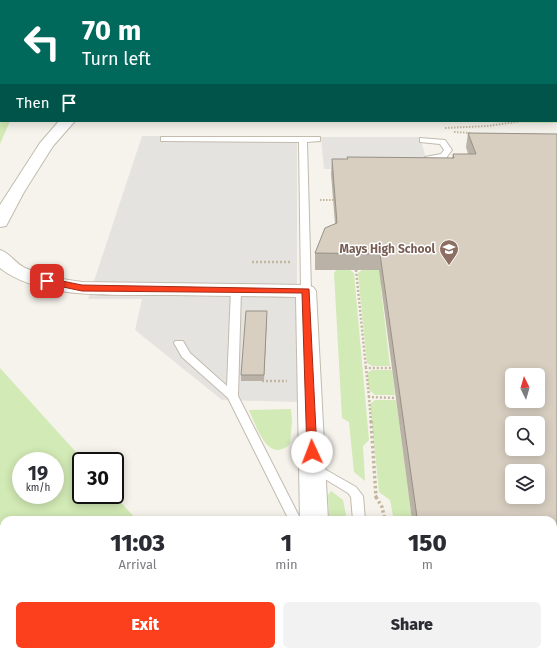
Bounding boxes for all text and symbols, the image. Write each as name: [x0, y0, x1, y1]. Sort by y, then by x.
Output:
text: 70 m: [82, 14, 141, 47]
icon: left: [16, 16, 68, 68]
text: Turn left: [82, 48, 151, 70]
icon: arrive: [58, 92, 80, 114]
text: Then: [16, 94, 50, 112]
school or university icon: Mays High School: [438, 238, 460, 266]
place label: Mays High School: [340, 242, 435, 256]
pin: [30, 264, 64, 298]
icon: arrive: [36, 270, 58, 292]
north arrow: [505, 368, 545, 408]
map controls: [505, 368, 545, 504]
button: search: [505, 416, 545, 456]
position arrow: [291, 431, 333, 473]
speed limit sign: 30: [72, 452, 124, 504]
text: 19: [28, 461, 48, 485]
button: layers: [505, 464, 545, 504]
text: km/h: [26, 482, 50, 494]
text: 11:03: [110, 529, 165, 557]
text: 1: [281, 529, 292, 557]
text: 150: [408, 529, 447, 557]
text: Arrival: [119, 557, 157, 572]
text: min: [275, 557, 298, 572]
text: m: [422, 557, 433, 572]
button: Exit: [16, 602, 275, 648]
button: Share: [283, 602, 541, 648]

